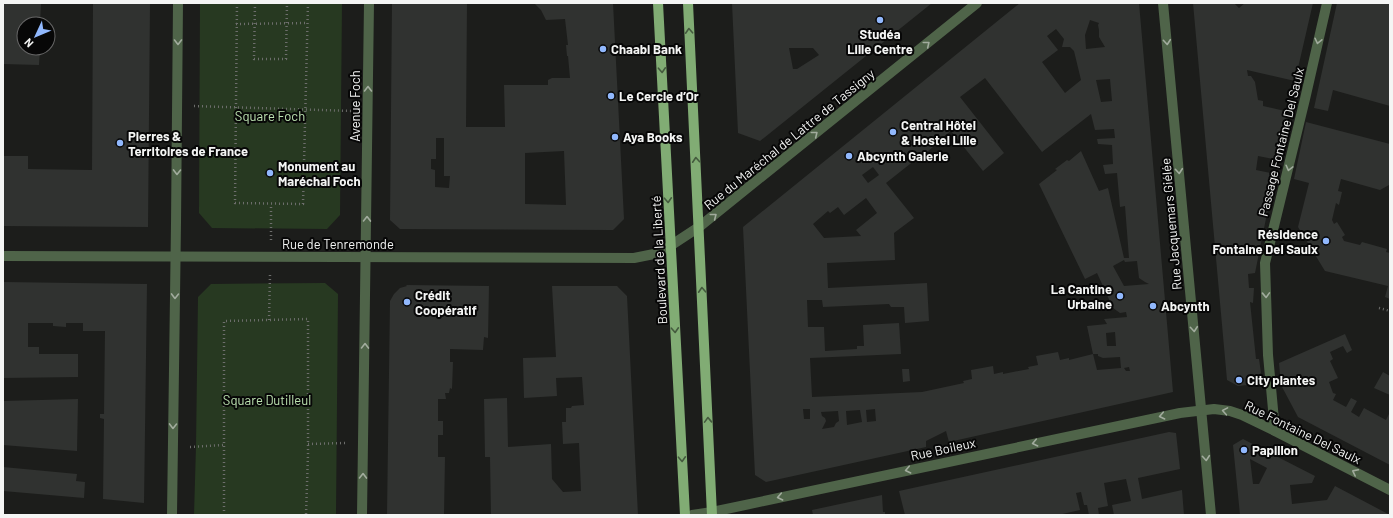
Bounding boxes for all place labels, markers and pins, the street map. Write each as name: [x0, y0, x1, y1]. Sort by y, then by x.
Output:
marker: Studéa Lille Centre: [875, 15, 885, 25]
place label: Studéa Lille Centre: [847, 26, 913, 57]
place label: Chaabi Bank: [611, 41, 682, 57]
marker: Chaabi Bank: [598, 44, 608, 54]
place label: Le Cercle d’Or: [619, 88, 699, 104]
marker: Le Cercle d’Or: [606, 91, 616, 101]
place label: Central Hôtel & Hostel Lille: [901, 117, 977, 148]
marker: Central Hôtel & Hostel Lille: [888, 127, 898, 137]
place label: Pierres & Territoires de France: [128, 128, 248, 159]
place label: Aya Books: [623, 129, 683, 145]
marker: Aya Books: [610, 132, 620, 142]
marker: Pierres & Territoires de France: [115, 138, 125, 148]
place label: Abcynth Galerie: [857, 148, 949, 164]
marker: Abcynth Galerie: [844, 151, 854, 161]
place label: Monument au Maréchal Foch: [278, 158, 361, 189]
marker: Monument au Maréchal Foch: [265, 168, 275, 178]
place label: Résidence Fontaine Del Saulx: [1213, 226, 1318, 257]
marker: Résidence Fontaine Del Saulx: [1321, 236, 1331, 246]
place label: La Cantine Urbaine: [1051, 281, 1112, 312]
place label: Crédit Coopératif: [415, 287, 477, 318]
marker: La Cantine Urbaine: [1115, 291, 1125, 301]
marker: Crédit Coopératif: [402, 297, 412, 307]
place label: Abcynth: [1161, 298, 1210, 314]
marker: Abcynth: [1148, 301, 1158, 311]
place label: City plantes: [1247, 372, 1316, 388]
marker: City plantes: [1234, 375, 1244, 385]
place label: Papillon: [1252, 442, 1298, 458]
marker: Papillon: [1239, 445, 1249, 455]

